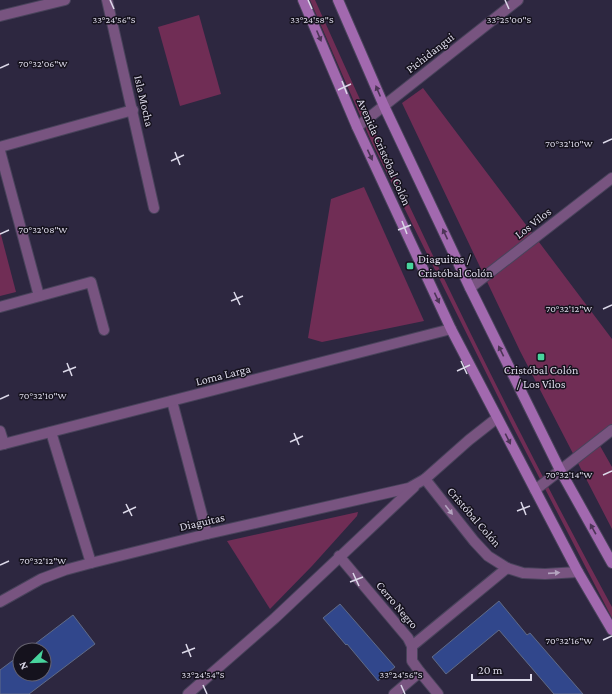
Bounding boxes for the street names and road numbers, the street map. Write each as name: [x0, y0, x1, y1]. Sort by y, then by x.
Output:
street label: Pichidangui: [403, 30, 457, 76]
street label: Isla Mocha: [131, 74, 157, 128]
street label: Avenida Cristóbal Colón: [354, 96, 414, 208]
street label: Los Vilos: [512, 204, 554, 242]
street label: Loma Larga: [194, 361, 252, 389]
street label: Cristóbal Colón: [444, 484, 504, 550]
street label: Diaguitas: [178, 510, 226, 534]
street label: Cerro Negro: [373, 578, 421, 632]

